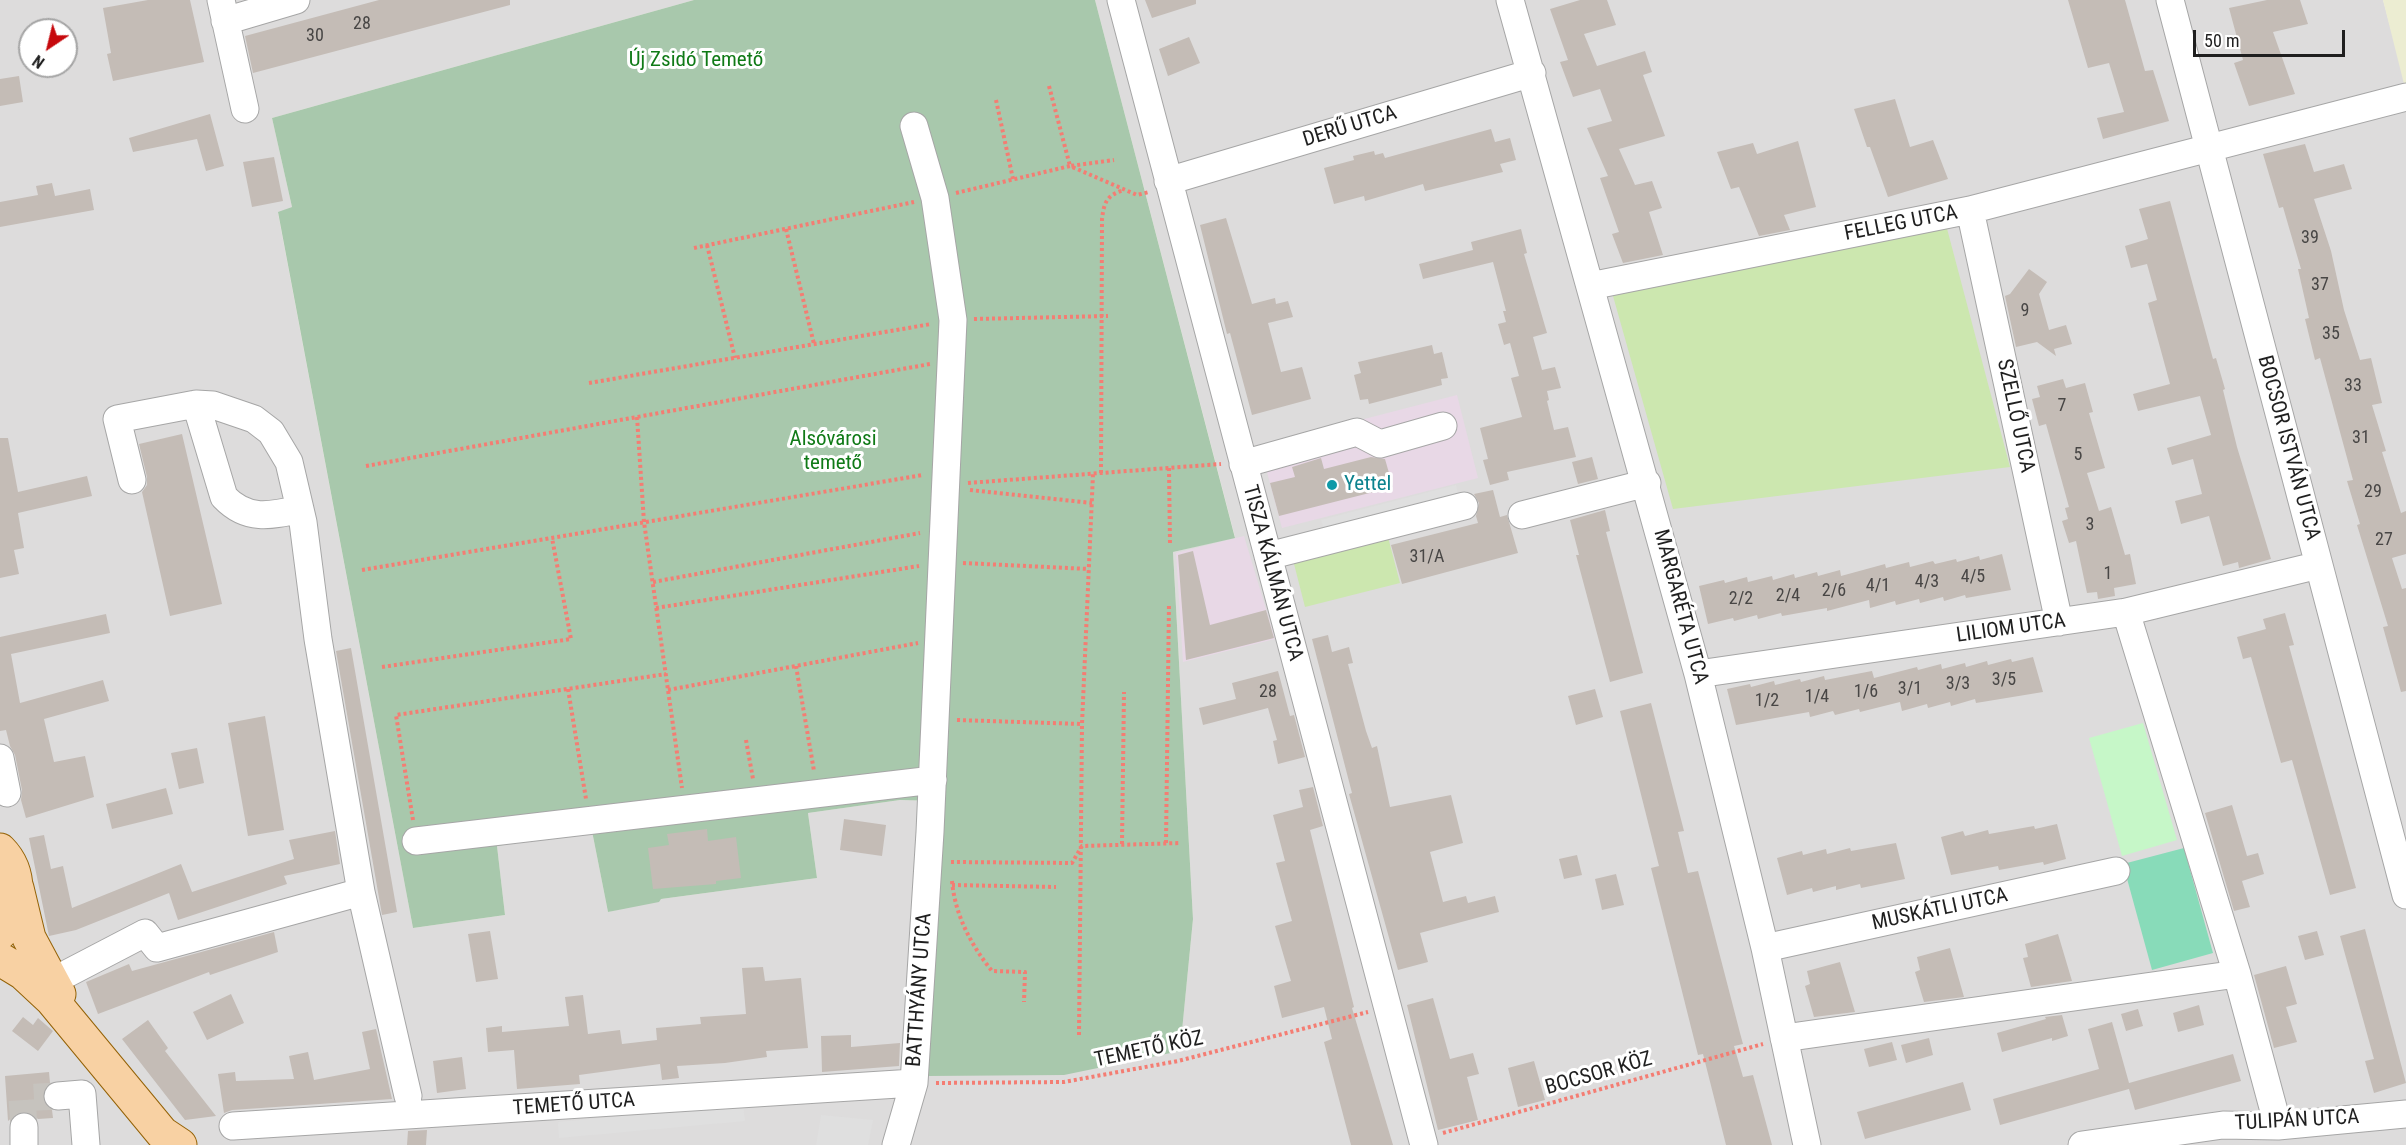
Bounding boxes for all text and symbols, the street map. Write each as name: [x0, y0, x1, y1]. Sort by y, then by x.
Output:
house number: 28: [353, 13, 371, 35]
north arrow: [18, 18, 78, 78]
scale bar: [2196, 18, 2348, 56]
house number: 30: [306, 25, 324, 47]
text: 50 m: [2204, 30, 2239, 51]
park label: Új Zsidó Temető: [629, 48, 763, 74]
text: N: [29, 51, 48, 72]
street label: DERŰ UTCA: [1300, 101, 1400, 153]
street label: FELLEG UTCA: [1842, 201, 1960, 247]
house number: 39: [2301, 227, 2319, 249]
house number: 37: [2311, 274, 2329, 296]
house number: 9: [2021, 300, 2029, 322]
house number: 35: [2322, 323, 2340, 345]
street label: BOCSOR ISTVÁN UTCA: [2251, 353, 2325, 543]
street label: SZELLŐ UTCA: [1991, 357, 2039, 475]
house number: 33: [2344, 375, 2362, 397]
house number: 7: [2058, 395, 2066, 417]
park label: Alsóvárosi temető: [790, 427, 876, 477]
house number: 31: [2352, 427, 2370, 449]
house number: 5: [2074, 444, 2082, 466]
place label: Yettel: [1344, 472, 1391, 498]
marker: Yettel: [1325, 478, 1339, 492]
house number: 29: [2364, 481, 2382, 503]
street label: TISZA KÁLMÁN UTCA: [1236, 482, 1308, 664]
house number: 3: [2086, 514, 2094, 536]
street label: MARGARÉTA UTCA: [1647, 527, 1713, 687]
house number: 27: [2375, 529, 2393, 551]
house number: 31/A: [1410, 546, 1444, 568]
house number: 1: [2104, 563, 2112, 585]
house number: 4/5: [1961, 566, 1985, 588]
house number: 4/3: [1915, 571, 1939, 593]
house number: 4/1: [1866, 575, 1890, 597]
house number: 2/6: [1822, 580, 1846, 602]
house number: 2/4: [1776, 585, 1800, 607]
house number: 2/2: [1729, 588, 1753, 610]
street label: LILIOM UTCA: [1955, 609, 2067, 649]
house number: 3/5: [1992, 669, 2016, 691]
house number: 3/3: [1946, 673, 1970, 695]
house number: 3/1: [1898, 678, 1922, 700]
house number: 28: [1259, 681, 1277, 703]
house number: 1/6: [1854, 681, 1878, 703]
house number: 1/4: [1805, 686, 1829, 708]
house number: 1/2: [1755, 690, 1779, 712]
street label: MUSKÁTLI UTCA: [1870, 883, 2010, 937]
street label: BATTHYÁNY UTCA: [902, 912, 938, 1068]
street label: TEMETŐ KÖZ: [1092, 1026, 1206, 1074]
street label: BOCSOR KÖZ: [1543, 1047, 1655, 1101]
street label: TEMETŐ UTCA: [512, 1088, 636, 1122]
street label: TULIPÁN UTCA: [2234, 1105, 2360, 1137]

